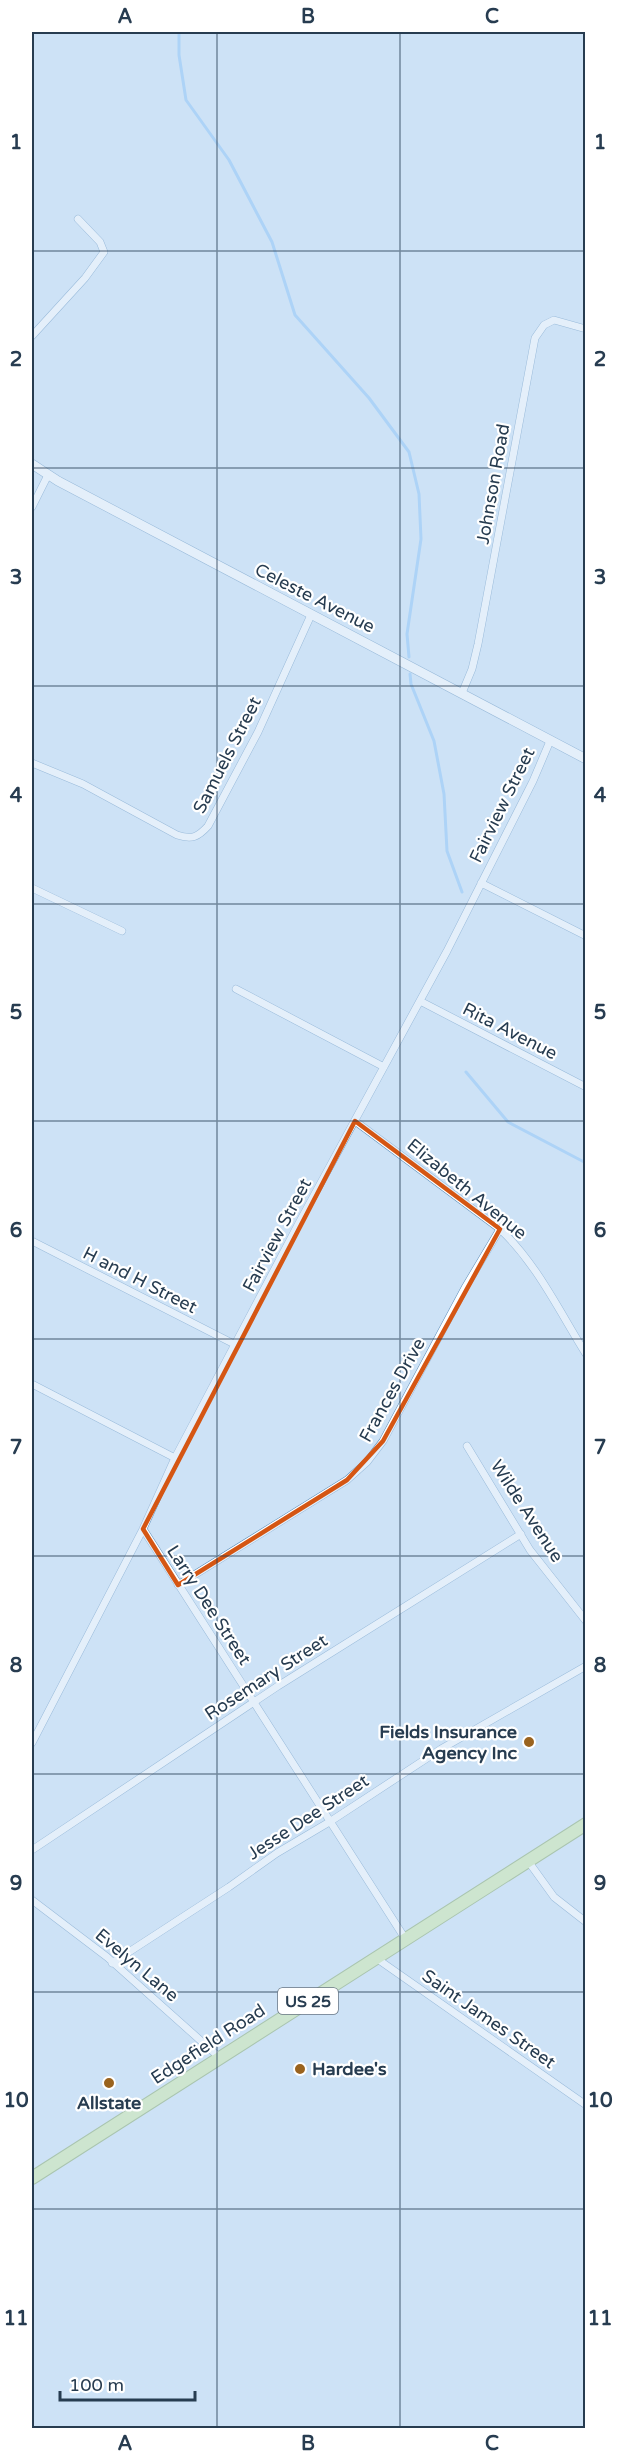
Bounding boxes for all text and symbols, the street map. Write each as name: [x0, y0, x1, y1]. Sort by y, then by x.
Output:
text: A: [118, 5, 133, 29]
text: B: [301, 5, 315, 29]
text: C: [485, 5, 499, 29]
text: 1: [10, 131, 22, 155]
text: 1: [594, 131, 606, 155]
text: 2: [10, 348, 22, 372]
text: 2: [594, 348, 606, 372]
street label: Johnson Road: [472, 422, 514, 546]
street label: Celeste Avenue: [251, 558, 379, 638]
text: 3: [10, 566, 22, 590]
text: 3: [594, 566, 606, 590]
street label: Samuels Street: [188, 693, 266, 817]
street label: Fairview Street: [465, 744, 539, 866]
text: 4: [10, 784, 23, 808]
text: 4: [594, 784, 607, 808]
street label: Rita Avenue: [459, 998, 561, 1064]
text: 5: [10, 1001, 22, 1025]
text: 5: [594, 1001, 606, 1025]
street label: Elizabeth Avenue: [403, 1134, 531, 1244]
street label: Fairview Street: [238, 1174, 316, 1296]
text: 6: [10, 1219, 22, 1243]
text: 6: [594, 1219, 606, 1243]
street label: H and H Street: [79, 1242, 201, 1318]
street label: Frances Drive: [354, 1334, 430, 1446]
text: 7: [10, 1436, 22, 1460]
text: 7: [594, 1436, 606, 1460]
street label: Wilde Avenue: [486, 1456, 568, 1566]
street label: Larry Dee Street: [162, 1541, 256, 1669]
street label: Rosemary Street: [200, 1629, 332, 1725]
text: 8: [10, 1654, 22, 1678]
text: 8: [594, 1654, 606, 1678]
place label: Fields Insurance Agency Inc: [379, 1721, 517, 1764]
marker: Fields Insurance Agency Inc: [522, 1735, 536, 1749]
street label: Jesse Dee Street: [243, 1769, 373, 1864]
text: 9: [10, 1872, 22, 1896]
text: 9: [594, 1872, 606, 1896]
street label: Evelyn Lane: [91, 1924, 183, 2006]
street label: Saint James Street: [418, 1965, 560, 2073]
road number: US 25: [278, 1988, 338, 2014]
street label: Edgefield Road: [147, 1999, 269, 2089]
place label: Hardee's: [312, 2058, 387, 2080]
marker: Hardee's: [293, 2062, 307, 2076]
marker: Allstate: [102, 2076, 116, 2090]
text: 10: [3, 2089, 29, 2113]
text: 10: [587, 2089, 613, 2113]
place label: Allstate: [77, 2092, 141, 2114]
text: 11: [3, 2307, 29, 2331]
text: 11: [587, 2307, 613, 2331]
scale bar: [60, 2364, 195, 2402]
text: 100 m: [69, 2374, 124, 2396]
text: A: [118, 2432, 133, 2456]
text: B: [301, 2432, 315, 2456]
text: C: [485, 2432, 499, 2456]

